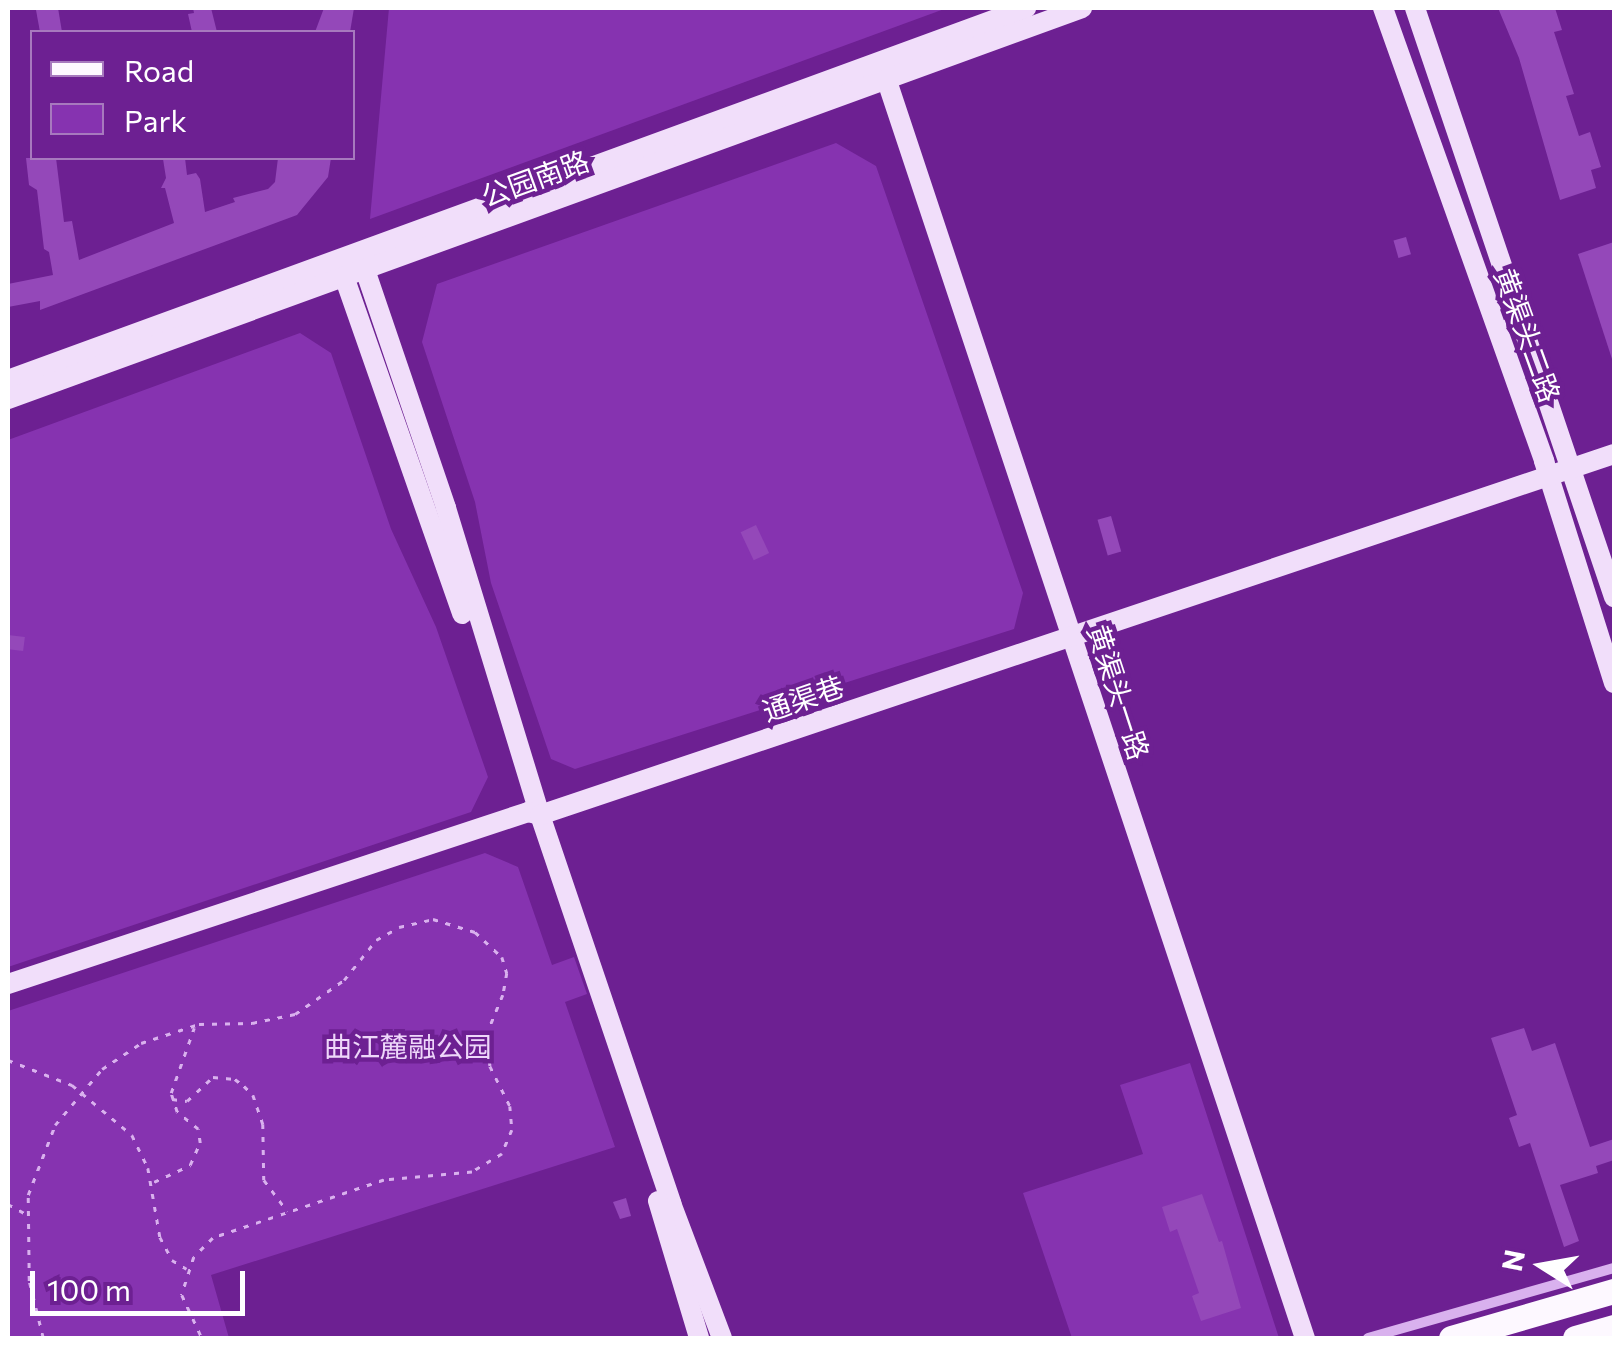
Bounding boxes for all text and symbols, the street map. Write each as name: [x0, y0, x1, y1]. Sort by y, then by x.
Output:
legend: [30, 30, 355, 160]
text: Road: [124, 51, 194, 88]
text: Park: [124, 101, 187, 138]
street label: 公园南路: [477, 143, 593, 213]
street label: 黄渠头二路: [1488, 263, 1568, 407]
street label: 黄渠头一路: [1081, 620, 1157, 764]
street label: 通渠巷: [758, 668, 848, 728]
park label: 曲江麓融公园: [324, 1029, 492, 1063]
north arrow: [1492, 1216, 1592, 1316]
text: N: [1494, 1247, 1531, 1274]
scale bar: [35, 1251, 250, 1313]
text: 100 m: [47, 1270, 131, 1307]

